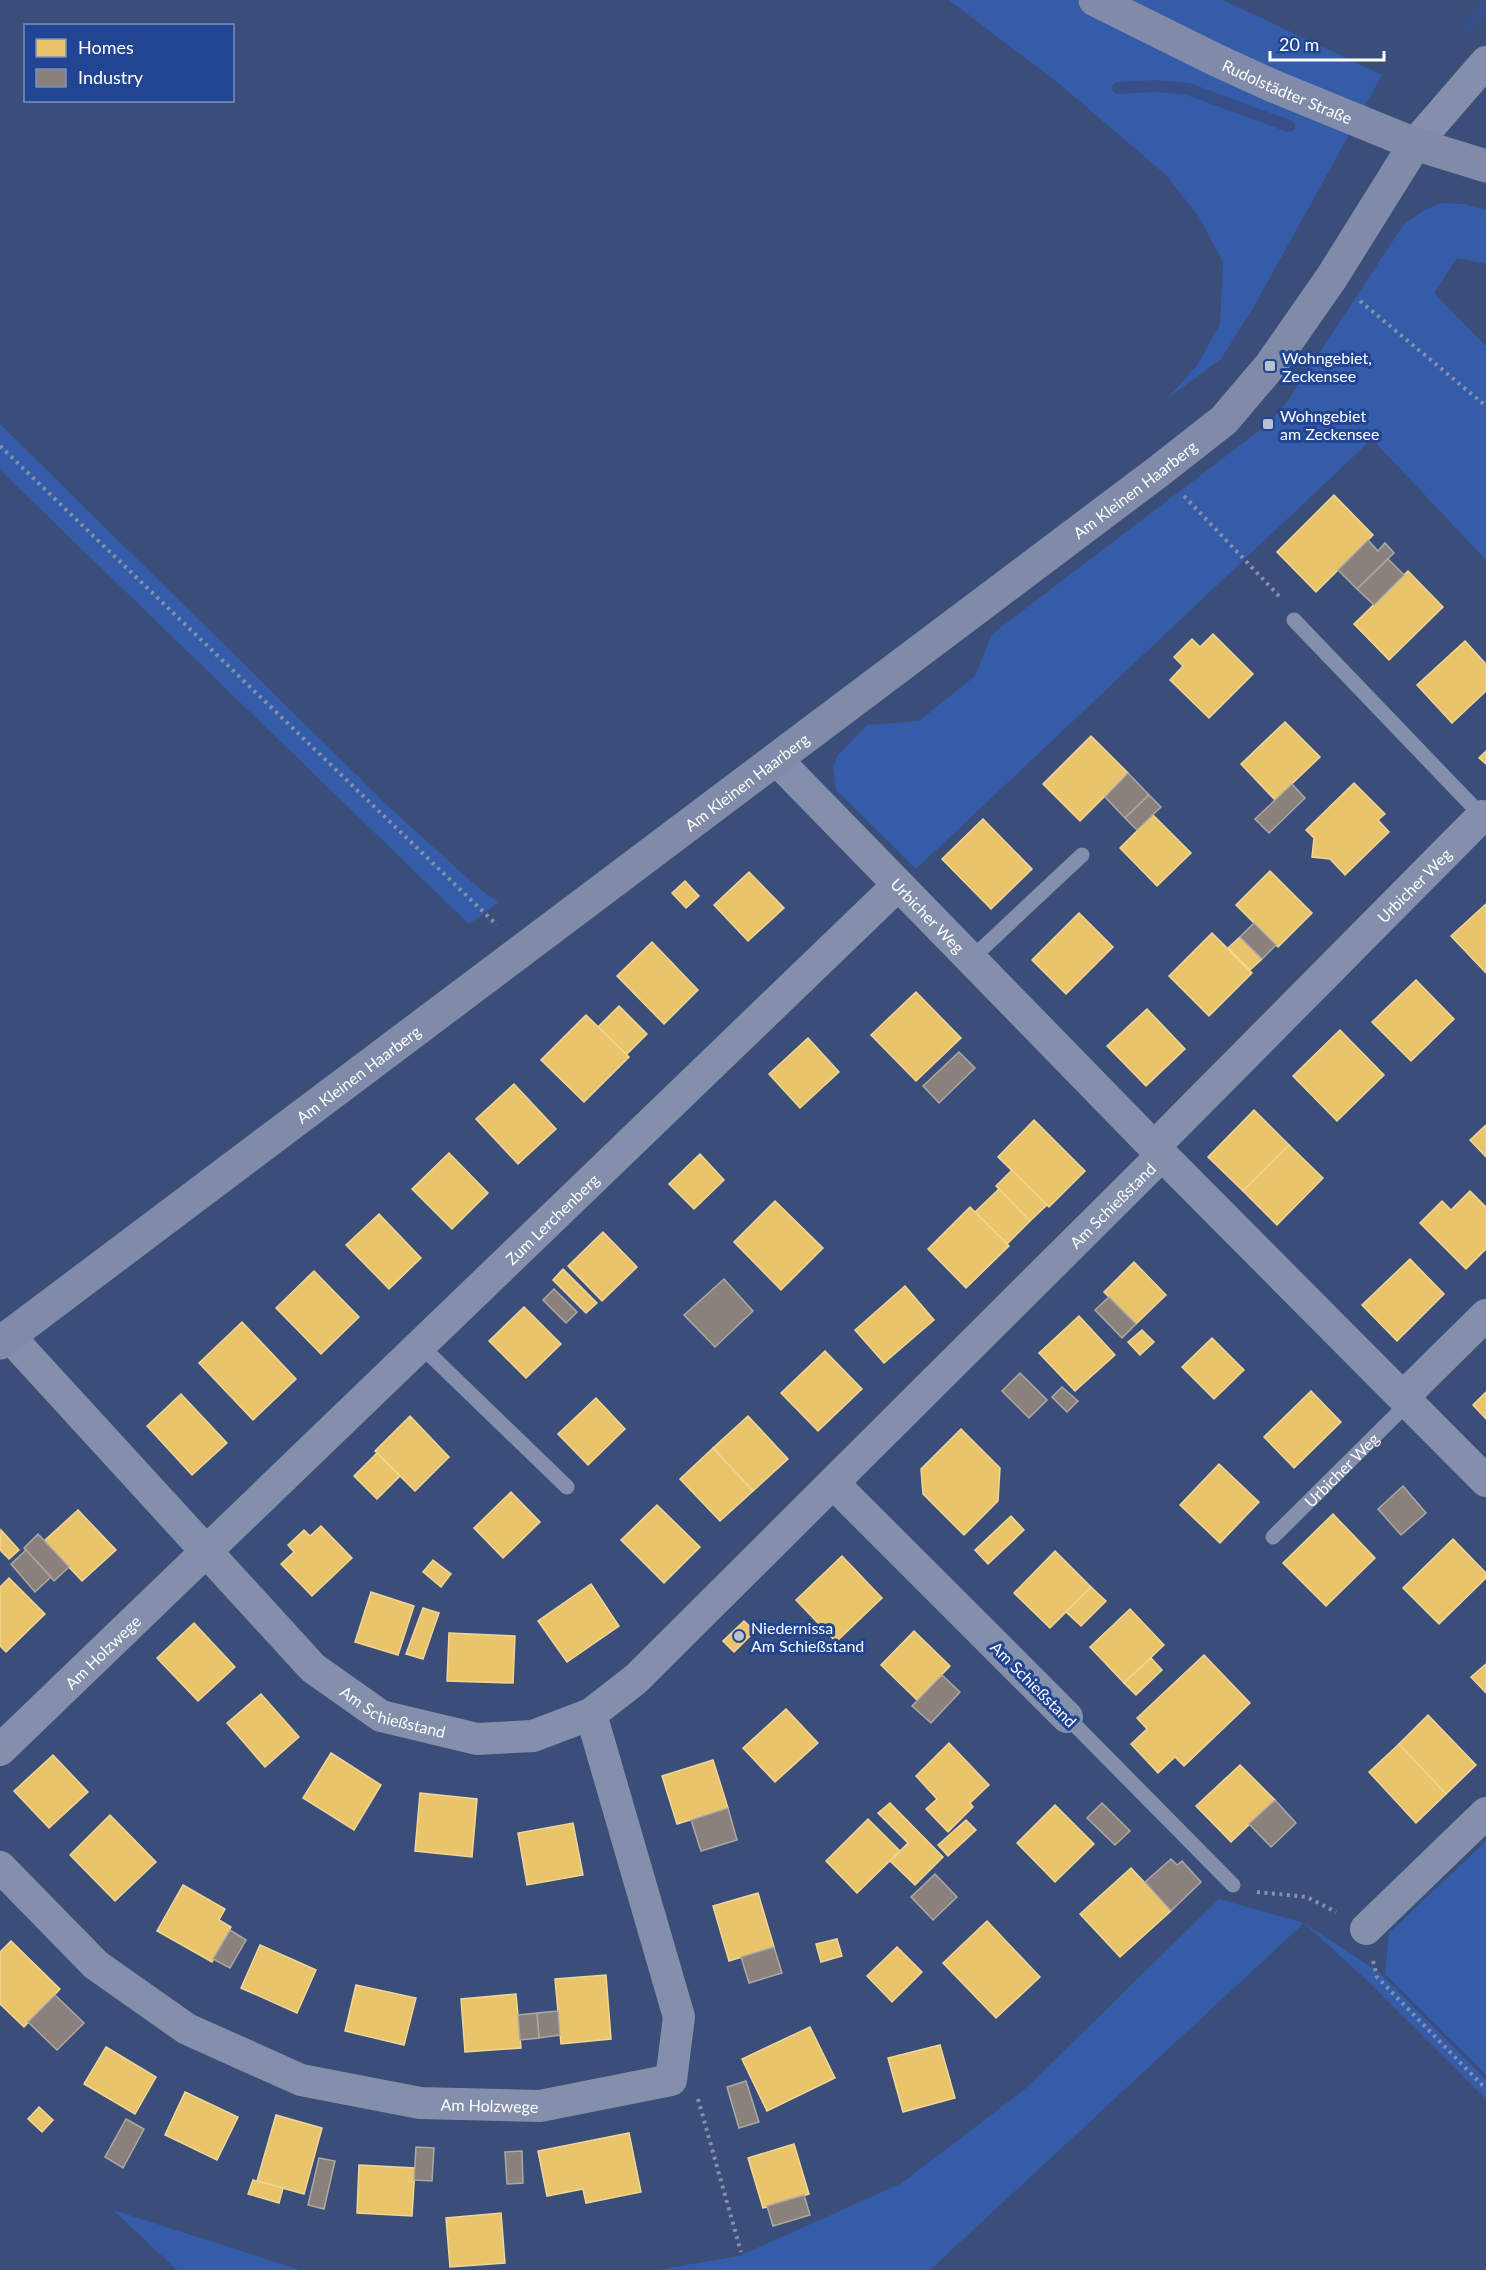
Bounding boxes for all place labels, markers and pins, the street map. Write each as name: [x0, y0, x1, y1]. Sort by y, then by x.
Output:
place label: Wohngebiet, Zeckensee: [1282, 348, 1372, 385]
marker: Wohngebiet, Zeckensee: [1263, 359, 1277, 373]
place label: Wohngebiet am Zeckensee: [1280, 406, 1379, 443]
marker: Wohngebiet am Zeckensee: [1261, 417, 1275, 431]
place label: Niedernissa Am Schießstand: [751, 1618, 864, 1655]
marker: Niedernissa Am Schießstand: [732, 1629, 746, 1643]

